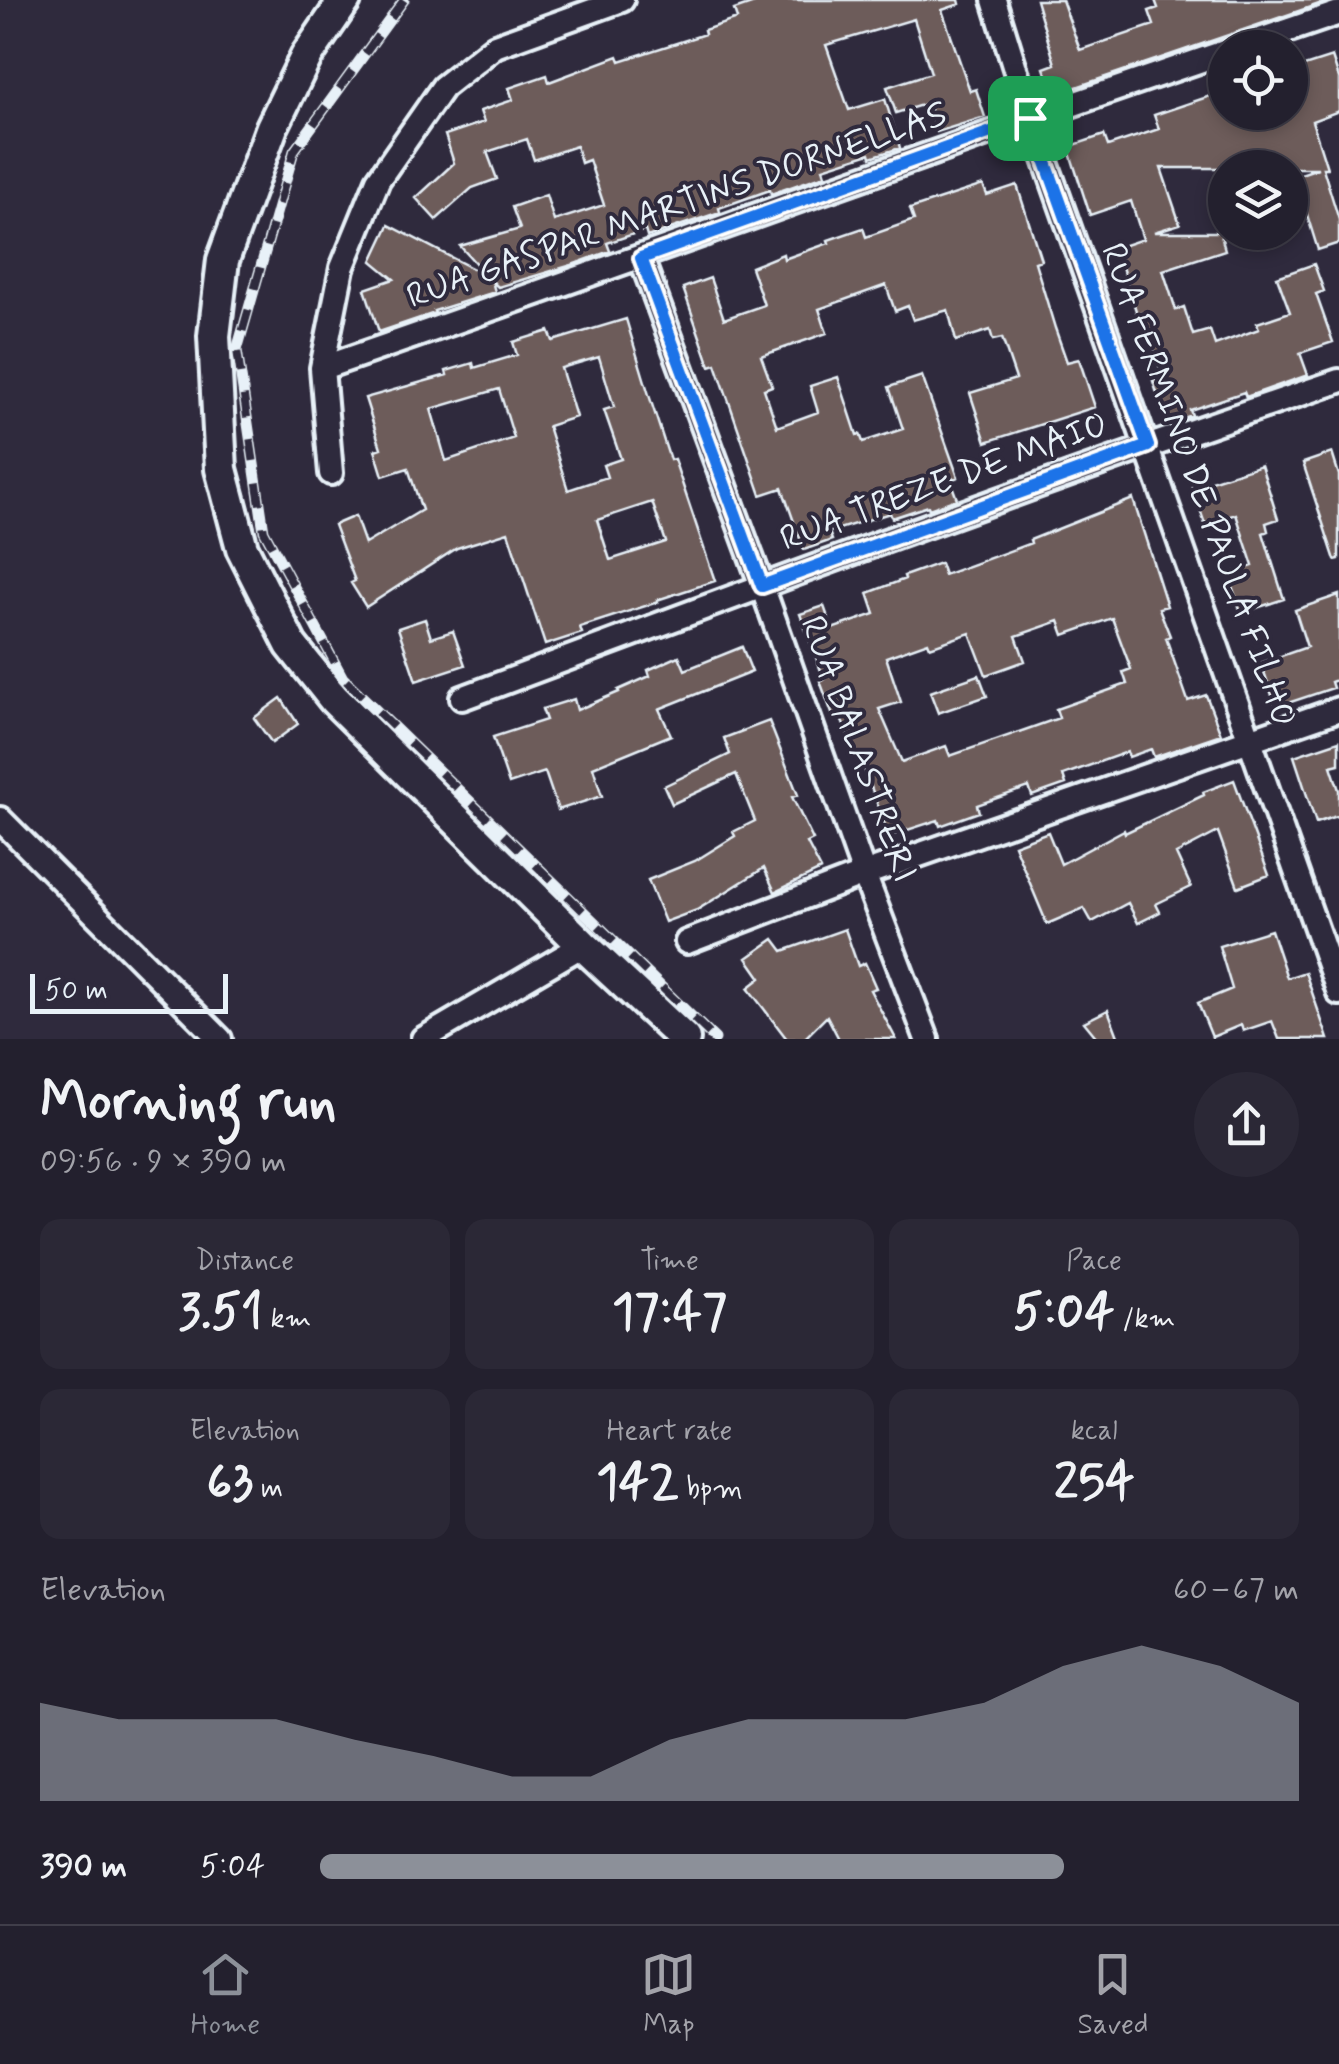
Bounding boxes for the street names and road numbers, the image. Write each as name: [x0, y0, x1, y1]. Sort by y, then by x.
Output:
street label: RUA GASPAR MARTINS DORNELLAS: [401, 92, 953, 320]
street label: RUA FERMINO DE PAULA FILHO: [1089, 237, 1307, 733]
street label: RUA TREZE DE MAIO: [774, 401, 1114, 563]
street label: RUA BALASTRERI: [789, 610, 927, 888]

